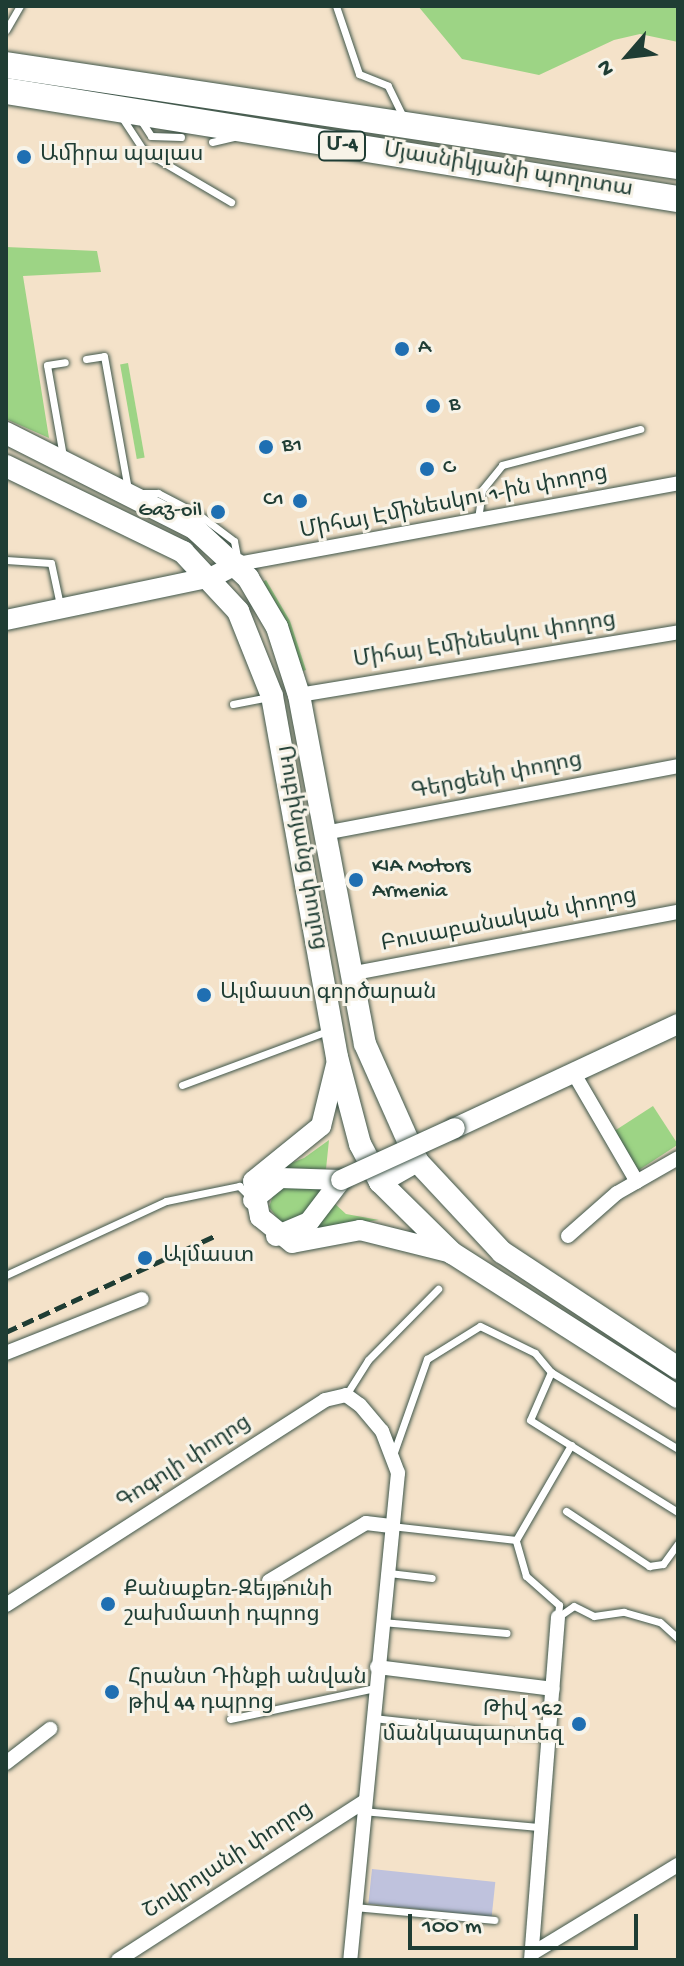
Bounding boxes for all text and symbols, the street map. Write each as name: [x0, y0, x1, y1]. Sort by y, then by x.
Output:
north arrow: [588, 16, 668, 96]
text: N: [592, 55, 622, 80]
road number: Մ-4: [316, 130, 368, 162]
street label: Մյասնիկյանի պողոտա: [381, 139, 635, 205]
place label: Ամիրա պալաս: [40, 144, 203, 170]
marker: Ամիրա պալաս: [15, 148, 33, 166]
place label: A: [418, 336, 431, 362]
marker: A: [393, 340, 411, 358]
place label: B: [449, 393, 460, 419]
marker: B: [424, 397, 442, 415]
place label: B1: [282, 434, 302, 460]
marker: B1: [257, 438, 275, 456]
place label: C: [443, 456, 455, 482]
marker: C: [418, 460, 436, 478]
street label: Միհայ Էմինեսկու 1-ին փողոց: [298, 461, 610, 547]
place label: C1: [263, 488, 284, 514]
marker: C1: [291, 492, 309, 510]
place label: Gaz-oil: [138, 499, 202, 525]
marker: Gaz-oil: [209, 503, 227, 521]
street label: Միհայ Էմինեսկու փողոց: [352, 608, 618, 676]
street label: Ռուբինյանց փողոց: [269, 744, 331, 952]
street label: Գերցենի փողոց: [409, 749, 585, 807]
place label: KIA Motors Armenia: [372, 854, 471, 906]
marker: KIA Motors Armenia: [347, 871, 365, 889]
street label: Բուսաբանական փողոց: [379, 884, 639, 960]
place label: Ալմաստ գործարան: [220, 982, 436, 1008]
marker: Ալմաստ գործարան: [195, 986, 213, 1004]
place label: Ալմաստ: [163, 1245, 254, 1271]
marker: Ալմաստ: [134, 1247, 156, 1269]
street label: Գոգոլի փողոց: [113, 1411, 257, 1517]
place label: Քանաքեռ-Զեյթունի շախմատի դպրոց: [124, 1578, 333, 1630]
marker: Քանաքեռ-Զեյթունի շախմատի դպրոց: [99, 1595, 117, 1613]
place label: Հրանտ Դինքի անվան թիվ 44 դպրոց: [128, 1666, 367, 1718]
marker: Հրանտ Դինքի անվան թիվ 44 դպրոց: [103, 1683, 121, 1701]
place label: Թիվ 162 մանկապարտեզ: [383, 1698, 563, 1750]
marker: Թիվ 162 մանկապարտեզ: [570, 1715, 588, 1733]
street label: Շովրոյանի փողոց: [139, 1797, 319, 1927]
scale bar: [412, 1898, 642, 1948]
text: 100 m: [422, 1913, 482, 1942]

